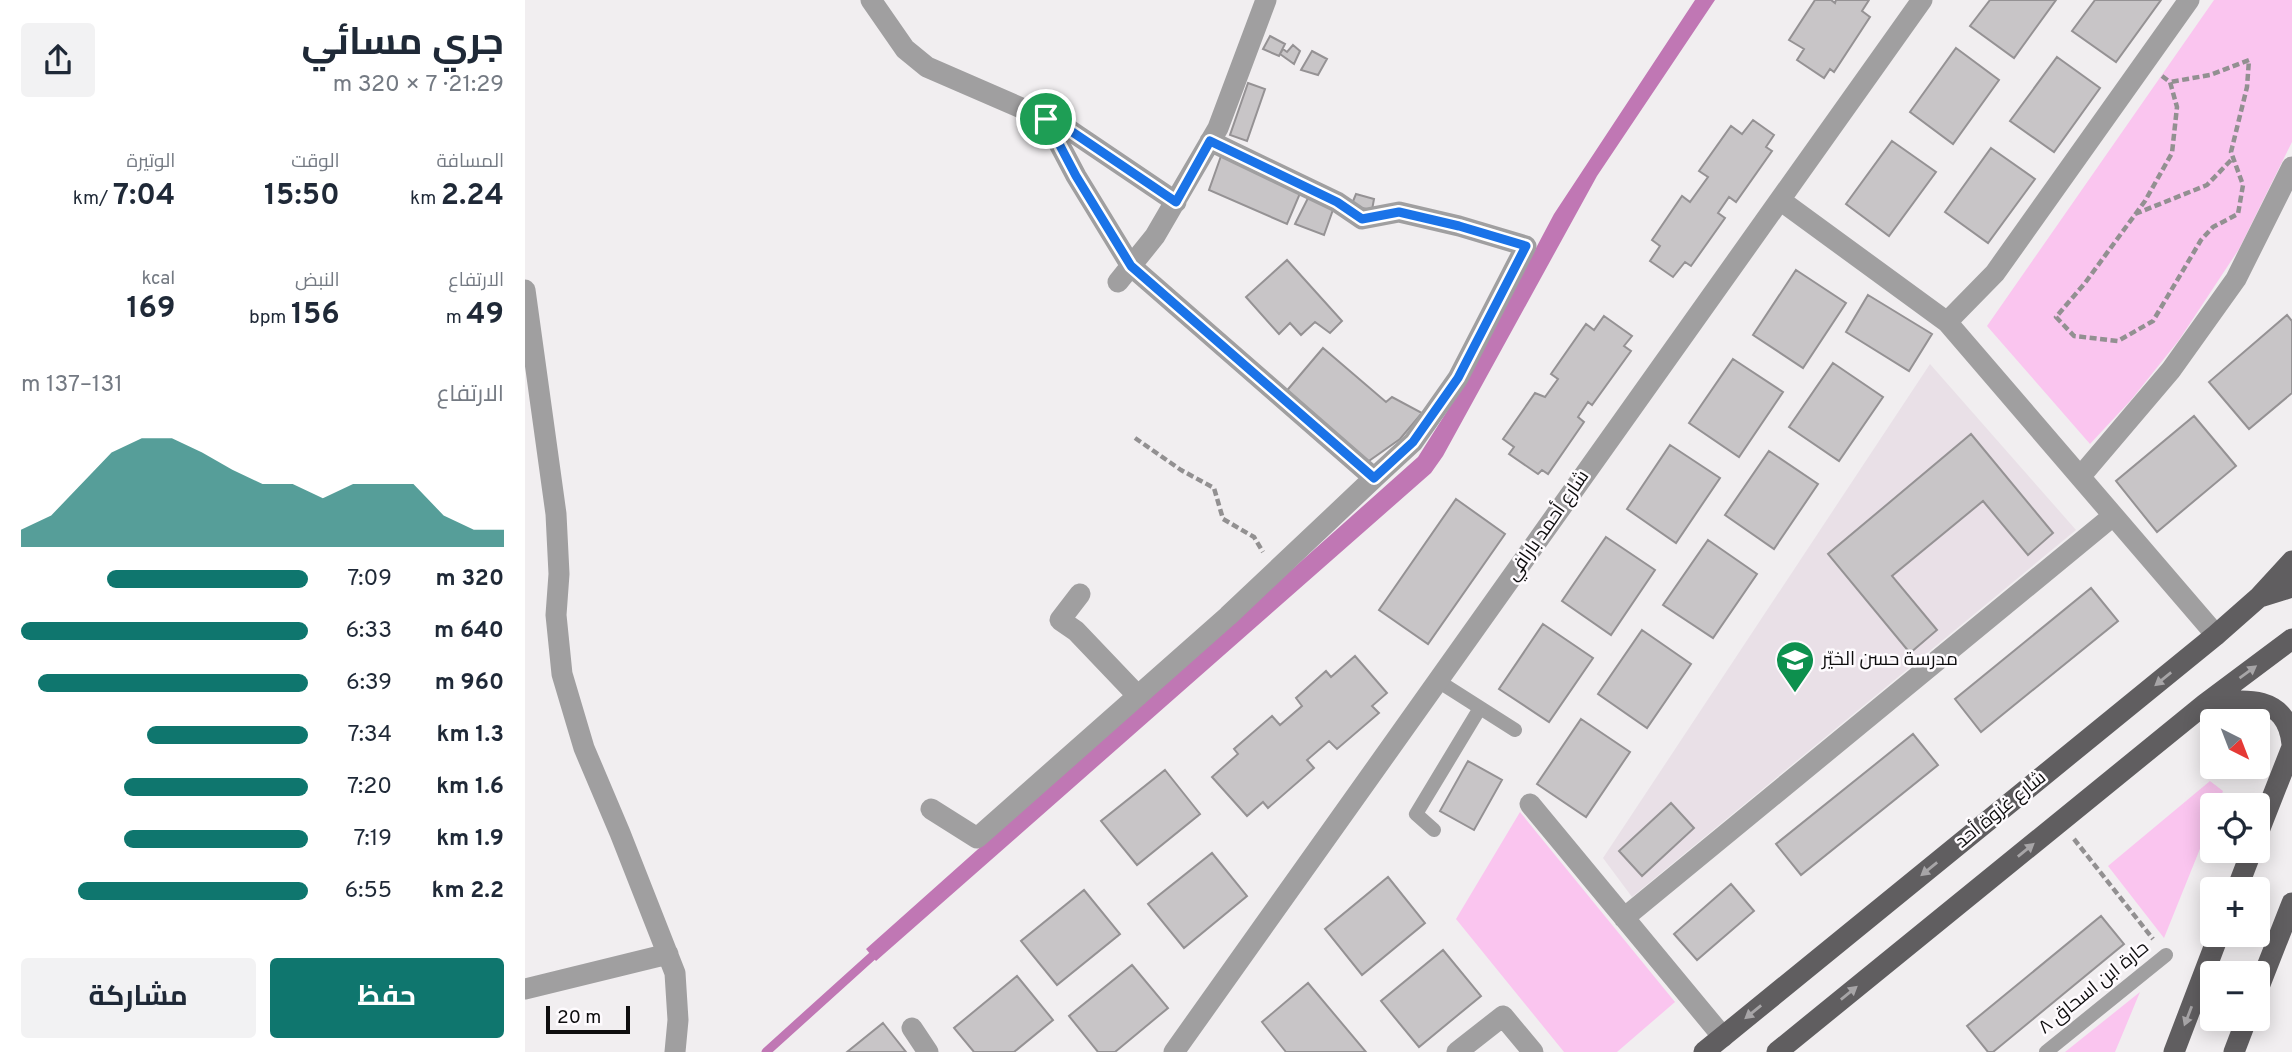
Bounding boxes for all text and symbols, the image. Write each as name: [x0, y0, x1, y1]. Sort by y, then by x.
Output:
text: جري مسائي: [302, 20, 504, 69]
button: share: [21, 23, 95, 97]
text: 21:29 · 7 × 320 m: [333, 71, 504, 100]
pin: [1016, 89, 1076, 149]
icon: arrive: [1027, 100, 1065, 138]
text: الوتيرة: [127, 150, 175, 174]
text: الوقت: [291, 150, 340, 174]
text: المسافة: [436, 150, 504, 174]
text: 7:04: [113, 178, 175, 215]
text: 15:50: [264, 178, 340, 215]
text: 2.24: [441, 178, 504, 215]
text: /km: [73, 187, 113, 211]
text: km: [410, 187, 441, 211]
text: kcal: [142, 267, 175, 291]
text: النبض: [295, 269, 340, 293]
text: الارتفاع: [448, 269, 504, 293]
text: 169: [126, 291, 175, 328]
text: 156: [291, 297, 340, 334]
text: 49: [466, 297, 504, 334]
text: bpm: [249, 306, 291, 330]
text: m: [446, 306, 466, 330]
text: 131–137 m: [21, 371, 123, 400]
text: الارتفاع: [437, 381, 504, 410]
street label: شارع أحمد بارافي: [1500, 465, 1596, 587]
text: 7:09: [347, 565, 392, 594]
text: 320 m: [436, 565, 504, 594]
text: 6:33: [345, 617, 392, 646]
text: 640 m: [434, 617, 504, 646]
school or university icon: مدرسة حسن الخيّر: [1774, 639, 1816, 694]
place label: مدرسة حسن الخيّر: [1821, 648, 1958, 672]
one-way arrow: [2239, 665, 2258, 679]
text: 6:39: [346, 669, 392, 698]
text: 960 m: [435, 669, 504, 698]
one-way arrow: [2154, 671, 2172, 686]
north arrow: [2200, 709, 2270, 779]
map controls: [2200, 709, 2270, 1031]
text: 7:34: [348, 721, 392, 750]
text: 1.3 km: [437, 721, 504, 750]
street label: شارع غزوة أحد: [1950, 765, 2051, 854]
text: 7:20: [347, 773, 392, 802]
text: 1.6 km: [436, 773, 504, 802]
button: locate: [2200, 793, 2270, 863]
text: 7:19: [353, 825, 392, 854]
text: 1.9 km: [436, 825, 504, 854]
one-way arrow: [2017, 843, 2034, 858]
one-way arrow: [1921, 861, 1939, 876]
text: 6:55: [345, 877, 392, 906]
text: 2.2 km: [431, 877, 504, 906]
button: +: [2200, 877, 2270, 947]
street label: حارة ابن اسحاق ٨: [2034, 936, 2154, 1040]
button: مشاركة: [21, 958, 256, 1038]
button: حفظ: [270, 958, 504, 1038]
button: −: [2200, 961, 2270, 1031]
one-way arrow: [1840, 986, 1858, 1001]
scale bar: [546, 1003, 630, 1035]
one-way arrow: [1744, 1004, 1761, 1019]
text: 20 m: [557, 1006, 601, 1030]
one-way arrow: [2182, 1006, 2193, 1027]

